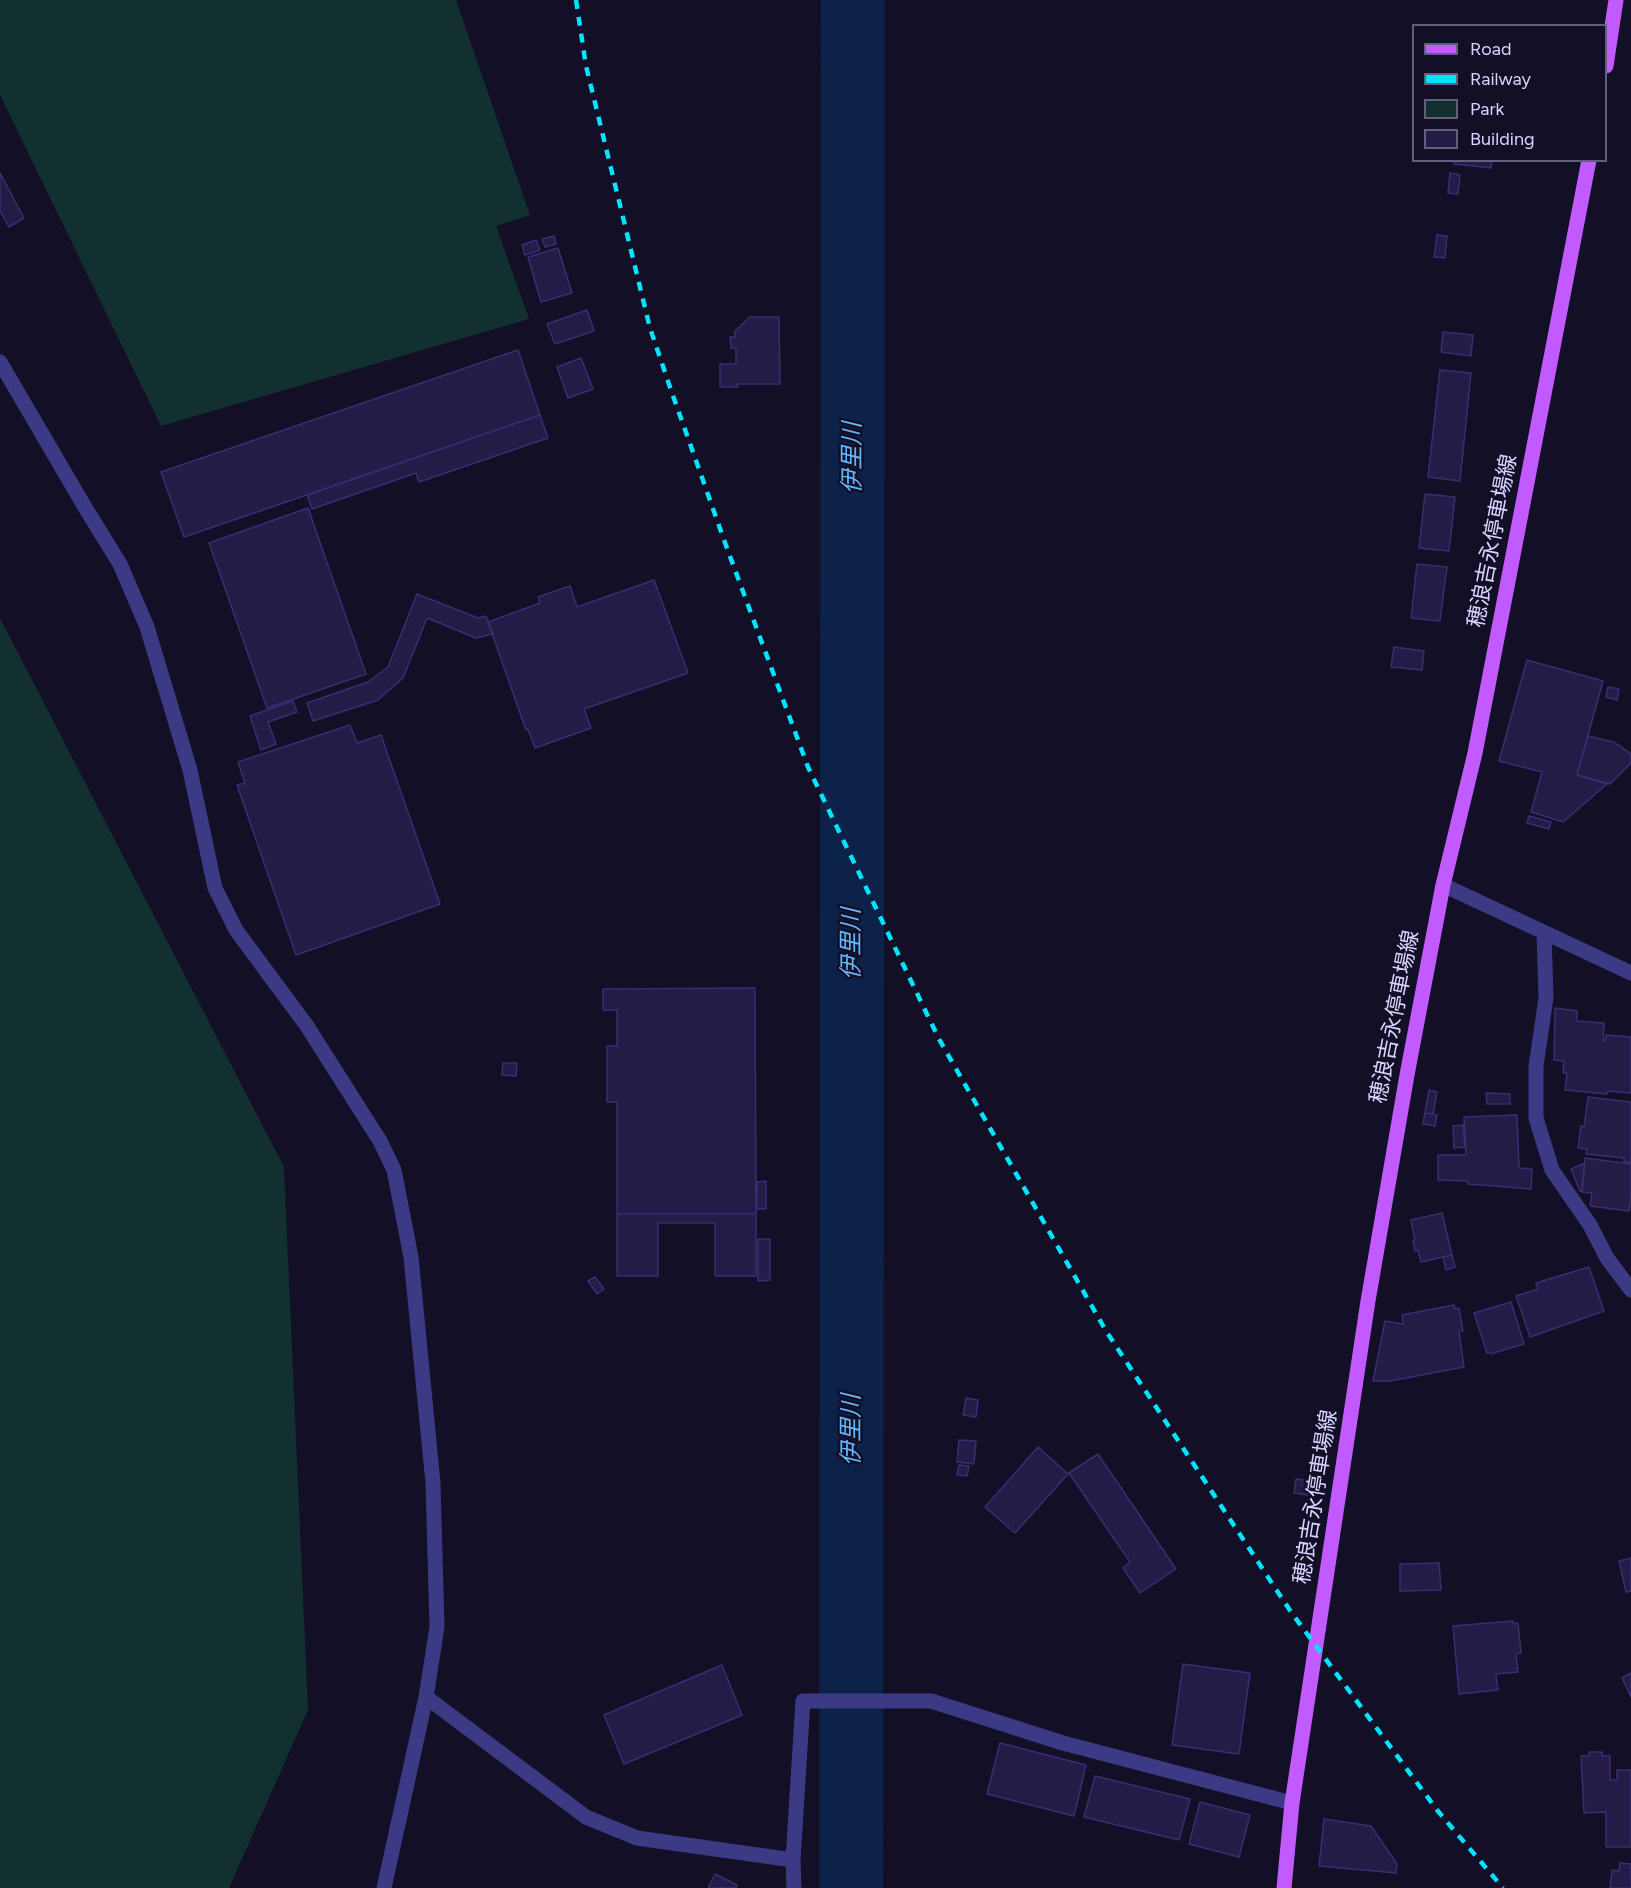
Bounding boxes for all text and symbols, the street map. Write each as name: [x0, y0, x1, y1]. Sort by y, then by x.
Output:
legend: [1412, 24, 1607, 162]
text: Road: [1470, 38, 1511, 60]
text: Railway: [1470, 68, 1531, 90]
text: Park: [1470, 98, 1504, 120]
text: Building: [1470, 128, 1535, 150]
water label: 伊里川: [839, 422, 867, 494]
street label: 穂浪吉永停車場線: [1463, 452, 1523, 630]
water label: 伊里川: [838, 908, 866, 980]
street label: 穂浪吉永停車場線: [1365, 928, 1425, 1106]
water label: 伊里川: [838, 1394, 866, 1466]
street label: 穂浪吉永停車場線: [1289, 1408, 1343, 1586]

